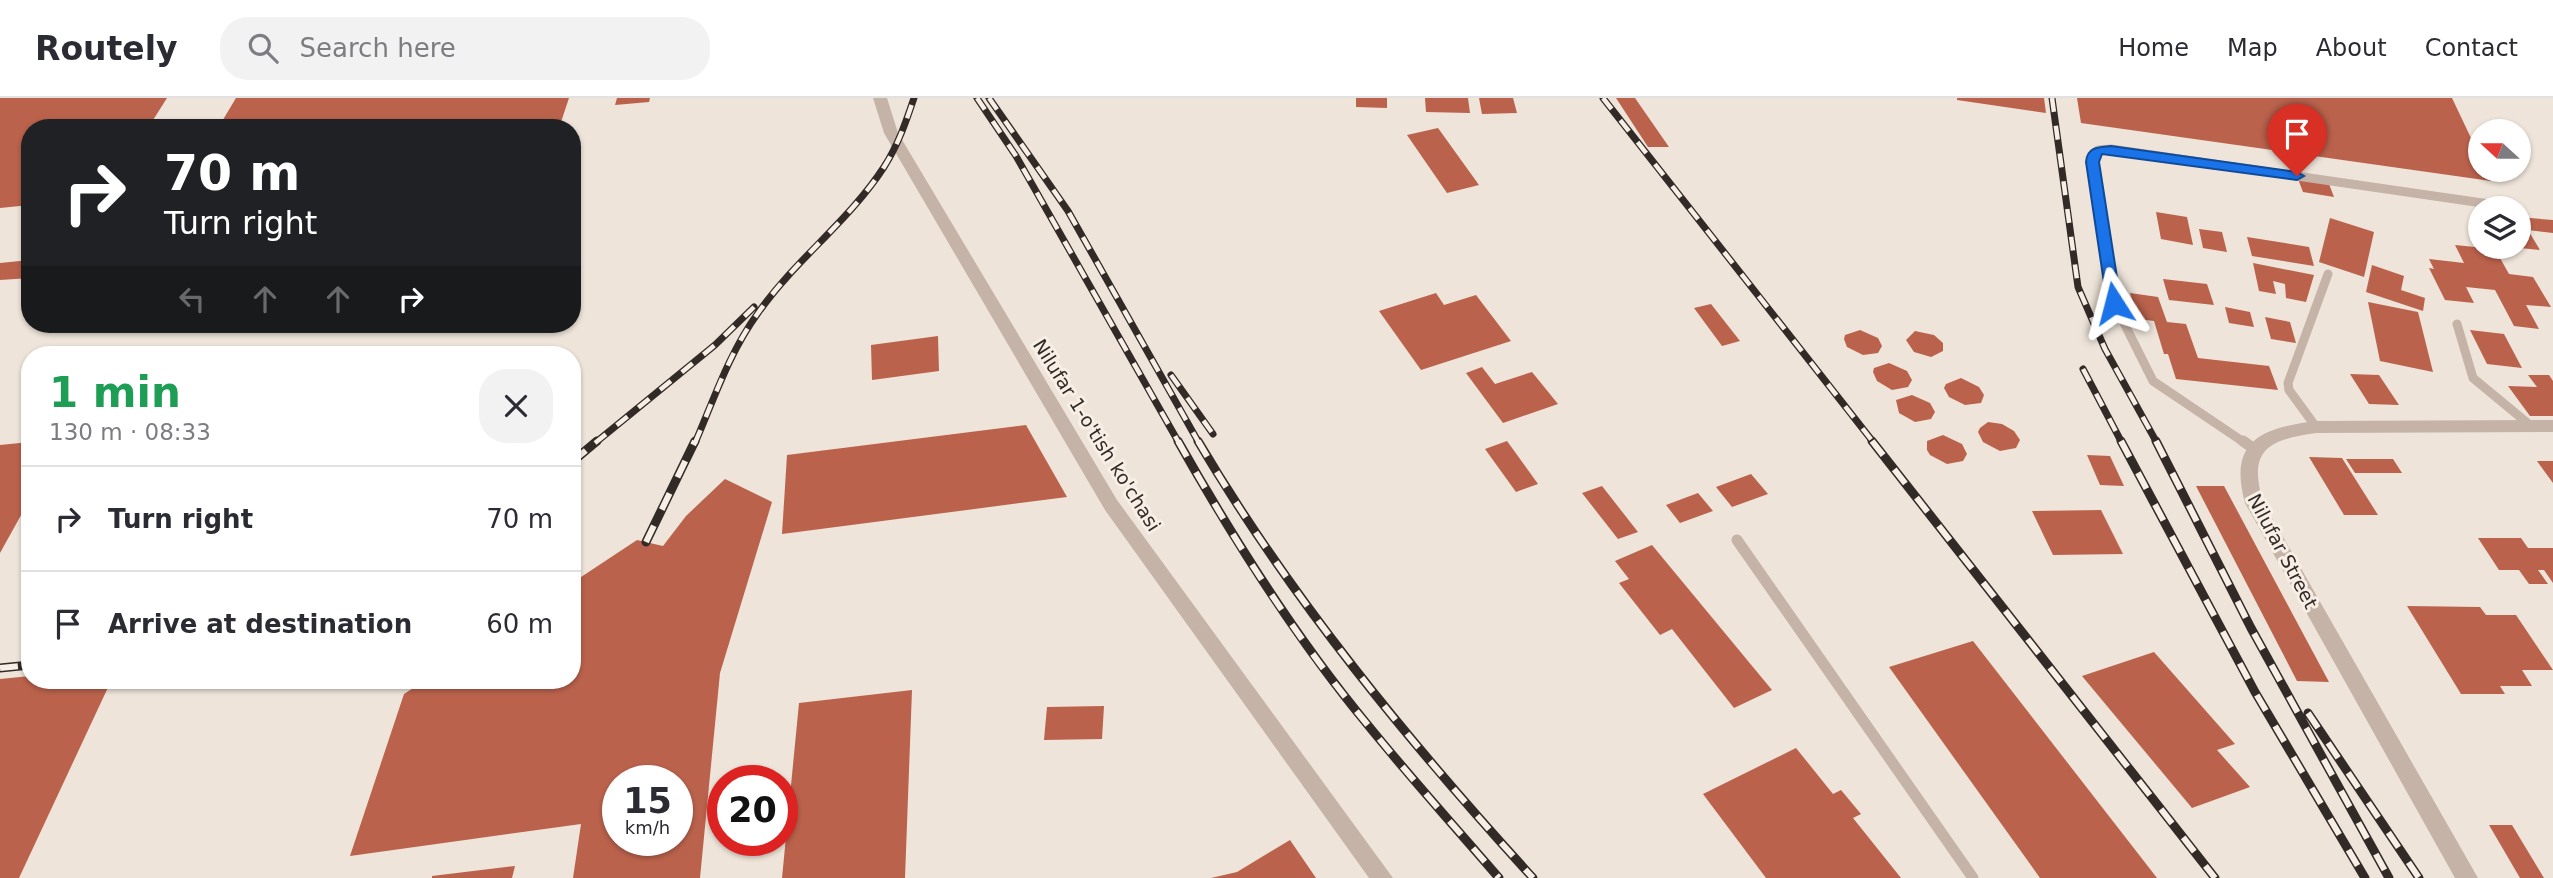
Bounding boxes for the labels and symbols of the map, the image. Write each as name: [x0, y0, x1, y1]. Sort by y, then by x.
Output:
pin: [2267, 104, 2327, 176]
north arrow: [2468, 119, 2530, 182]
position arrow: [2077, 266, 2151, 340]
street label: Nilufar 1-o'tish ko'chasi: [1029, 335, 1165, 535]
street label: Nilufar Street: [2244, 490, 2322, 612]
speed limit sign: 20: [707, 765, 798, 856]

